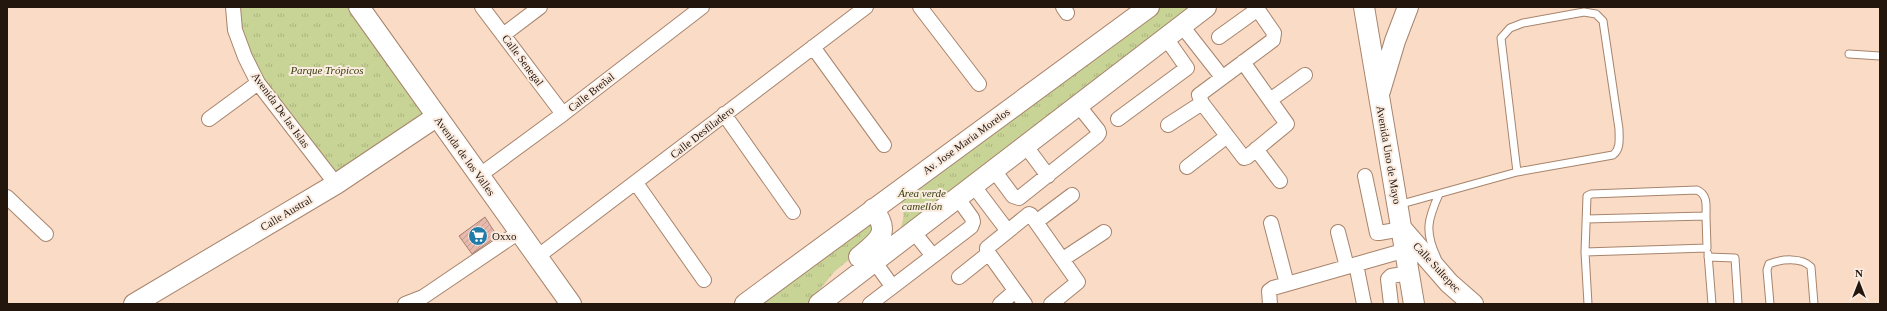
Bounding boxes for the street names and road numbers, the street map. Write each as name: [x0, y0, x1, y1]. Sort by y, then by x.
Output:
street label: Calle Senegal: [500, 32, 546, 88]
street label: Avenida De las Islas: [250, 70, 312, 150]
street label: Calle Breñal: [566, 70, 616, 114]
street label: Calle Desfiladero: [668, 103, 737, 161]
street label: Av. Jose Maria Morelos: [920, 105, 1012, 177]
street label: Avenida Uno de Mayo: [1374, 105, 1404, 206]
street label: Avenida de los Valles: [432, 114, 498, 198]
street label: Calle Austral: [258, 193, 314, 233]
street label: Calle Sultepec: [1411, 240, 1463, 295]

